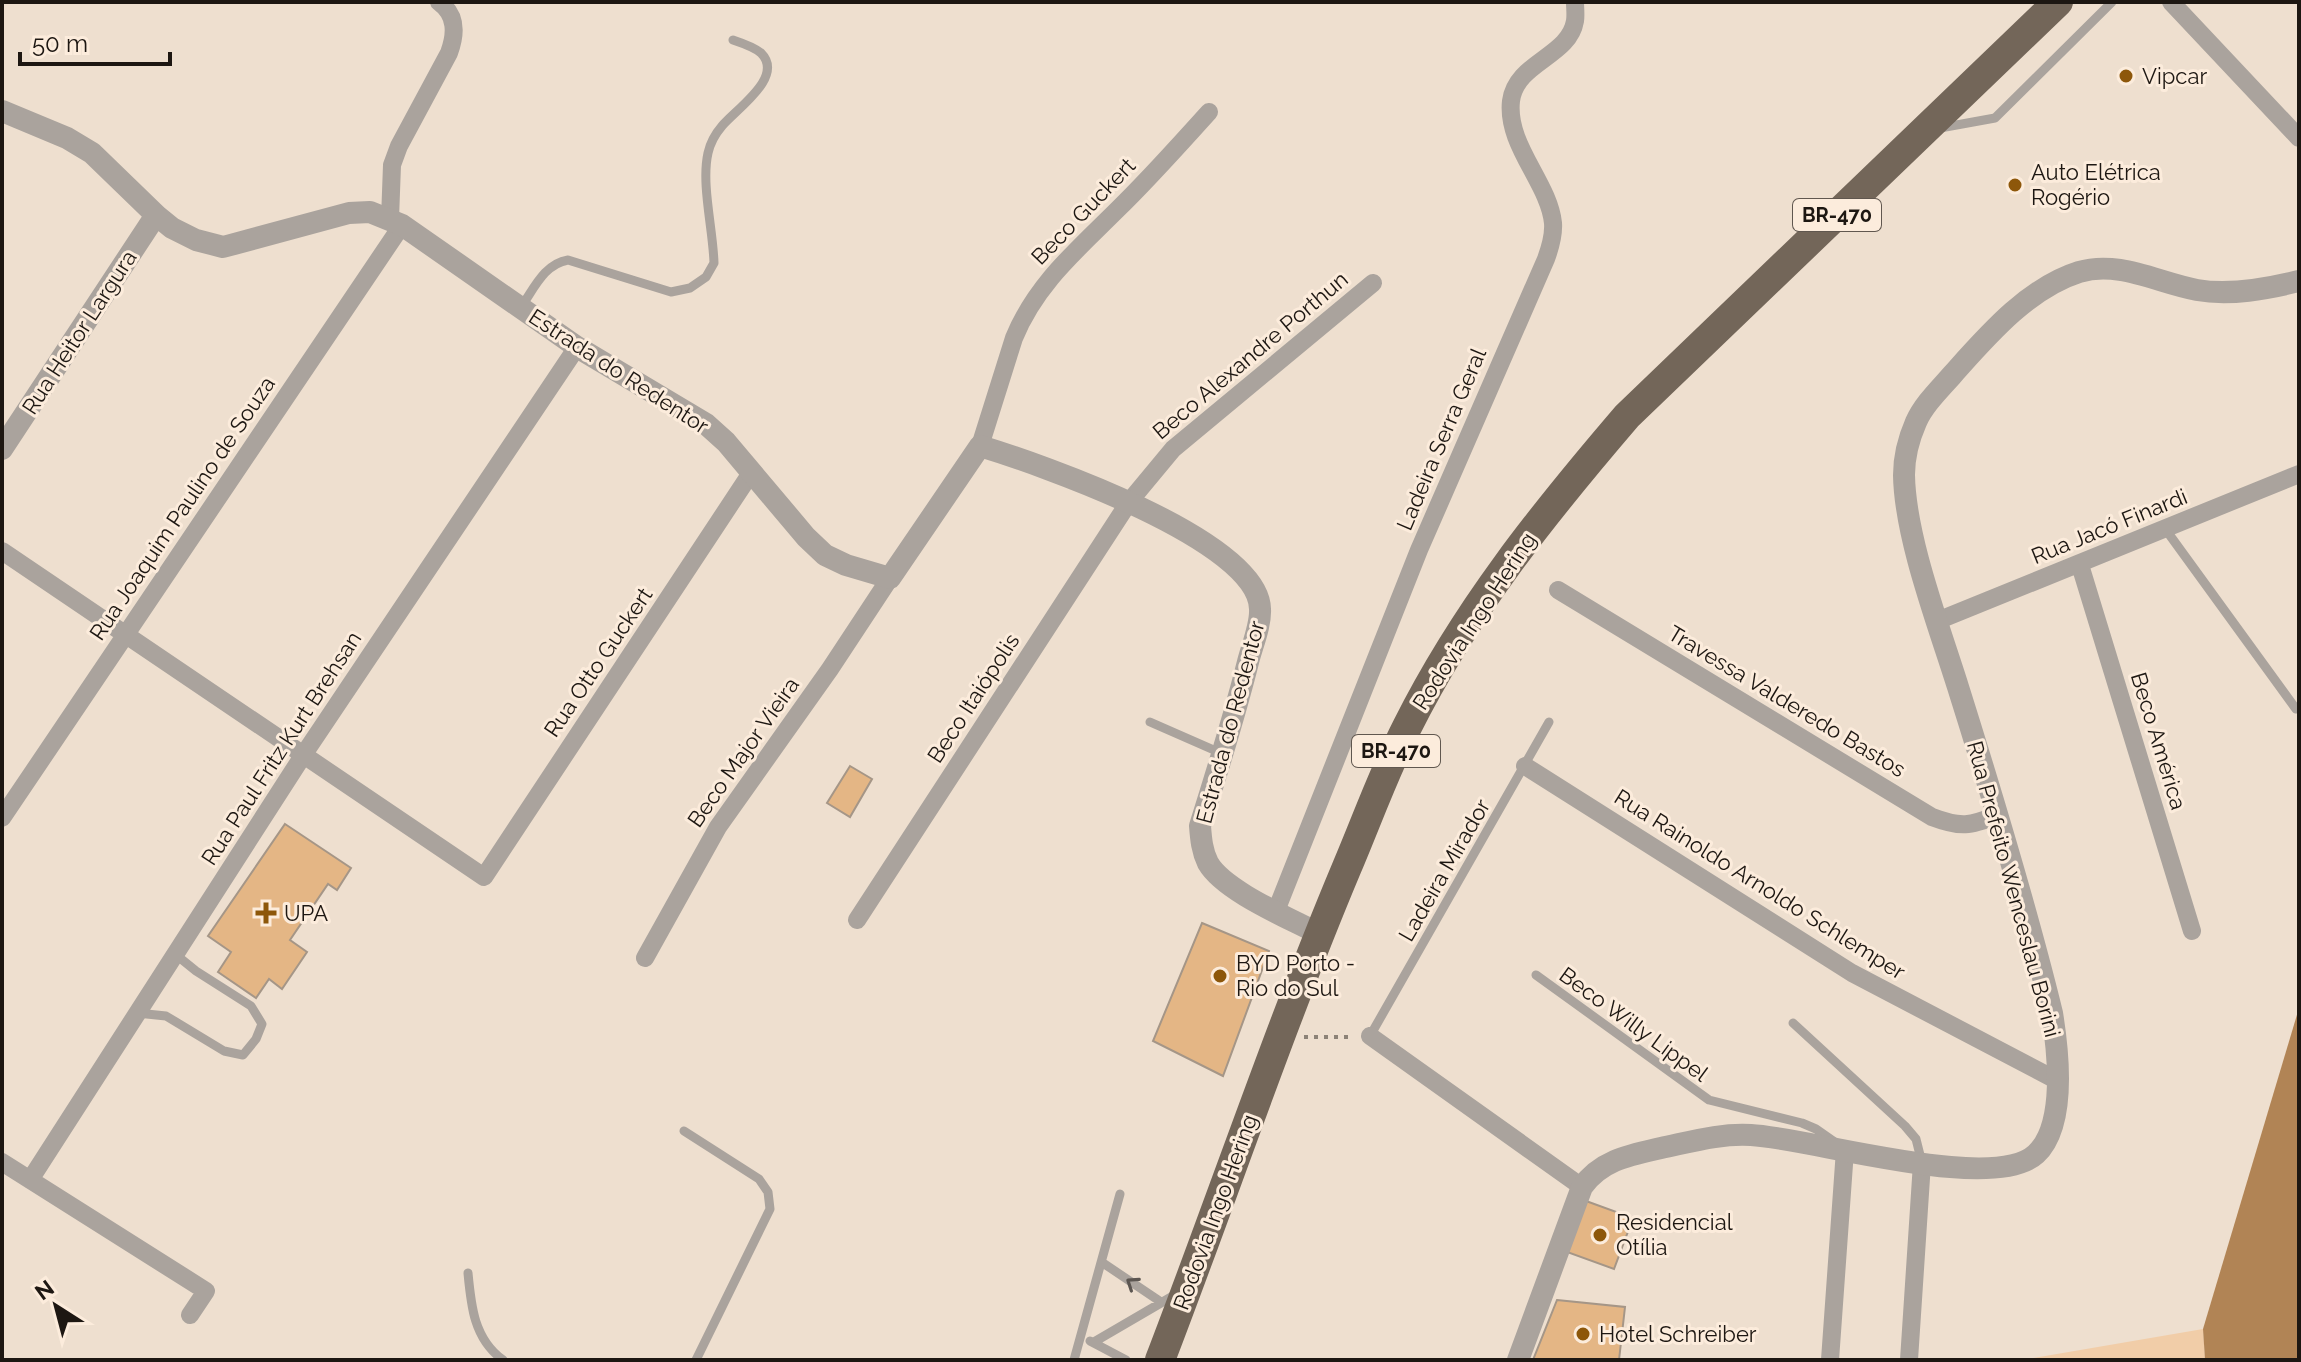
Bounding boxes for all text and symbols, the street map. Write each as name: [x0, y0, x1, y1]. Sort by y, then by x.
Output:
scale bar: [20, 16, 170, 66]
text: 50 m: [32, 29, 88, 58]
place label: Vipcar: [2142, 63, 2207, 89]
marker: Vipcar: [2117, 67, 2135, 85]
street label: Beco Guckert: [1026, 152, 1141, 270]
place label: Auto Elétrica Rogério: [2031, 159, 2161, 210]
marker: Auto Elétrica Rogério: [2006, 176, 2024, 194]
road number: BR-470: [1793, 199, 1881, 231]
street label: Rua Heitor Largura: [16, 245, 142, 419]
street label: Beco Alexandre Porthun: [1147, 266, 1353, 444]
street label: Estrada do Redentor: [524, 303, 714, 439]
street label: Ladeira Serra Geral: [1391, 344, 1491, 534]
street label: Rua Joaquim Paulino de Souza: [84, 371, 280, 645]
street label: Rua Jacó Finardi: [2027, 483, 2191, 569]
street label: Rodovia Ingo Hering: [1407, 528, 1541, 714]
street label: Rua Otto Guckert: [538, 582, 658, 742]
street label: Estrada do Redentor: [1190, 617, 1270, 826]
street label: Travessa Valderedo Bastos: [1664, 620, 1910, 782]
street label: Rua Paul Fritz Kurt Brehsan: [196, 626, 366, 870]
street label: Beco Itaiópolis: [922, 628, 1024, 768]
street label: Beco América: [2126, 669, 2192, 813]
street label: Beco Major Vieira: [682, 672, 804, 832]
road number: BR-470: [1352, 735, 1440, 767]
street label: Rua Prefeito Wenceslau Borini: [1962, 738, 2066, 1040]
street label: Rua Rainoldo Arnoldo Schlemper: [1610, 783, 1910, 985]
street label: Ladeira Mirador: [1393, 794, 1495, 946]
place label: UPA: [284, 900, 328, 926]
marker: UPA: [255, 902, 277, 924]
place label: BYD Porto - Rio do Sul: [1236, 950, 1355, 1001]
street label: Beco Willy Lippel: [1555, 961, 1713, 1087]
marker: BYD Porto - Rio do Sul: [1211, 967, 1229, 985]
street label: Rodovia Ingo Hering: [1168, 1111, 1262, 1313]
place label: Residencial Otília: [1616, 1209, 1733, 1260]
marker: Residencial Otília: [1591, 1226, 1609, 1244]
north arrow: [16, 1266, 96, 1346]
text: N: [30, 1274, 59, 1305]
one-way arrow: [1126, 1278, 1140, 1293]
place label: Hotel Schreiber: [1599, 1321, 1757, 1347]
marker: Hotel Schreiber: [1574, 1325, 1592, 1343]

